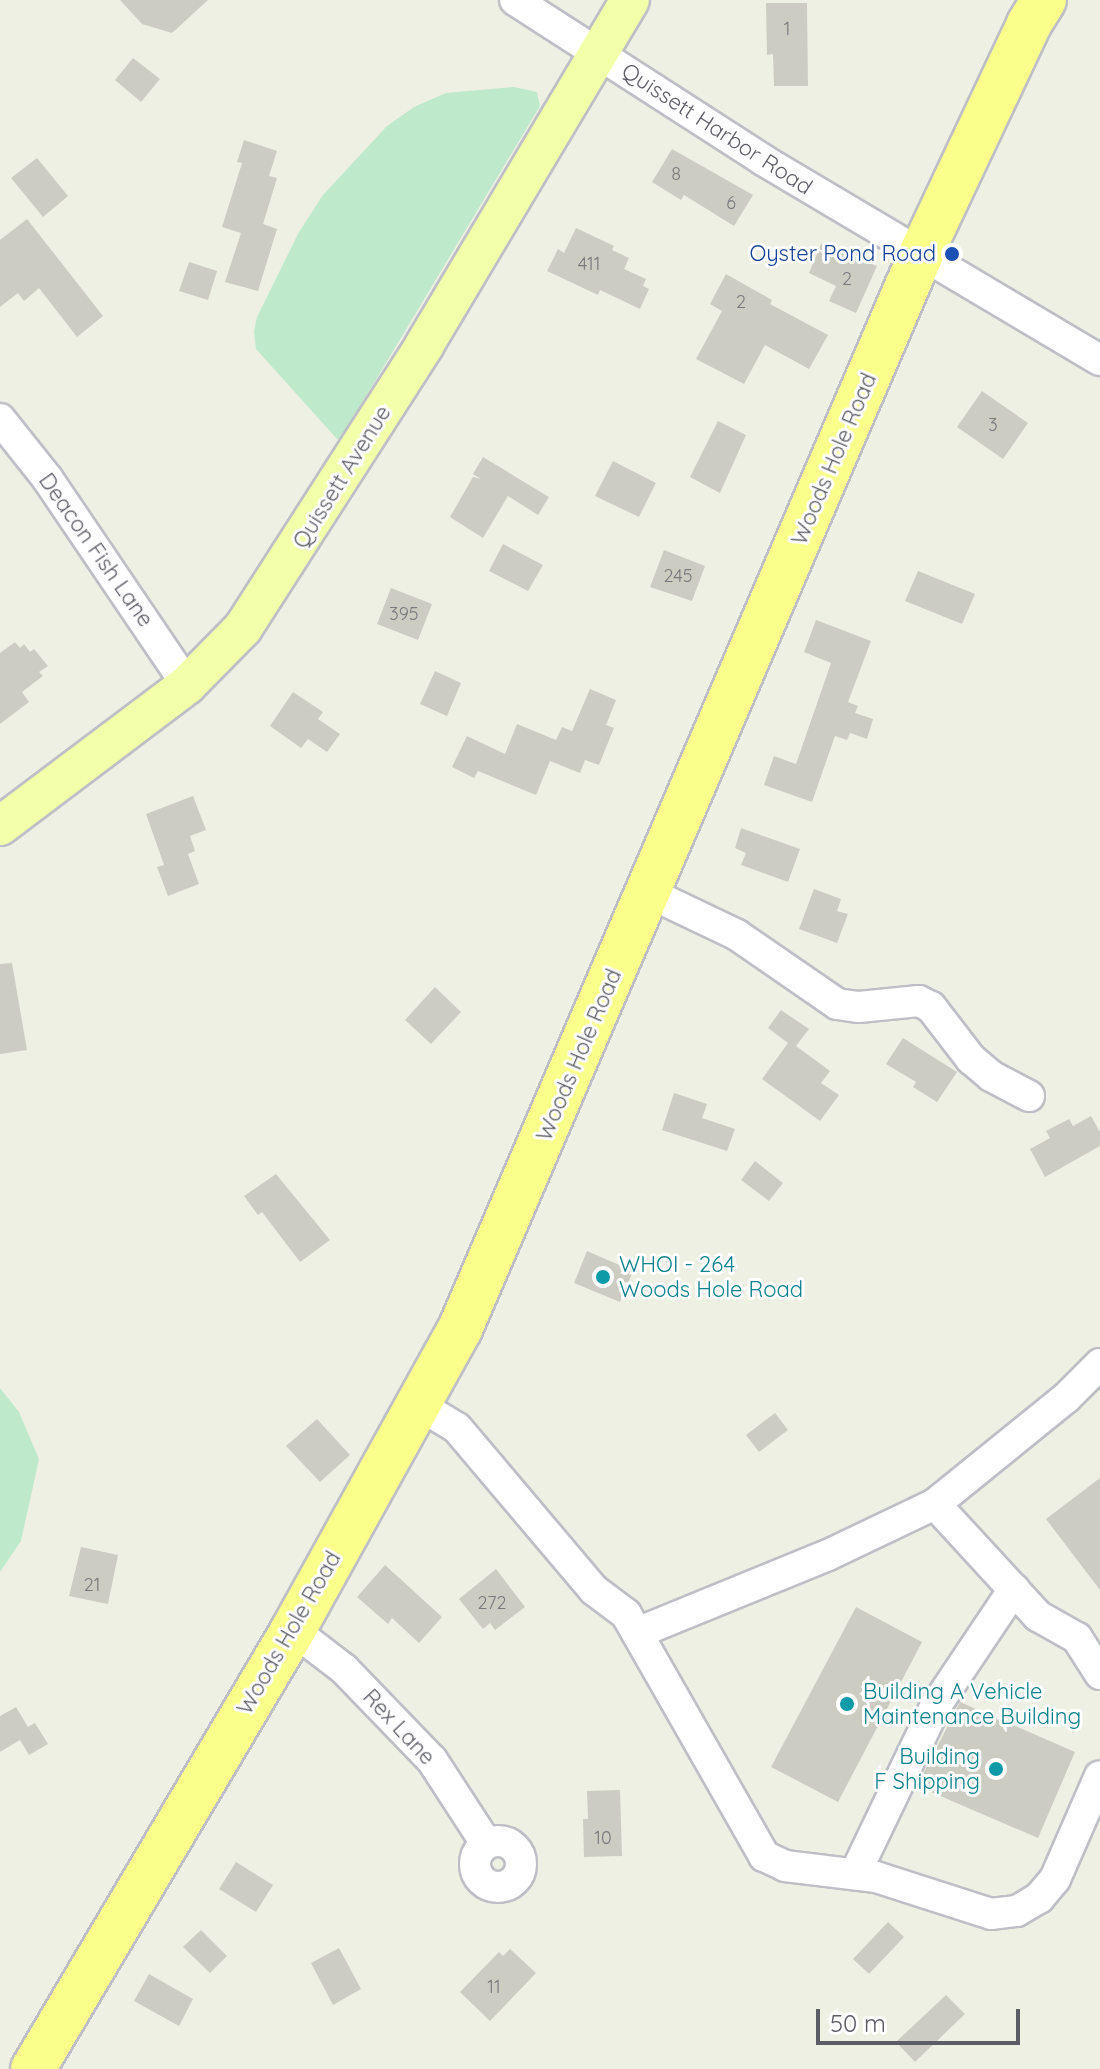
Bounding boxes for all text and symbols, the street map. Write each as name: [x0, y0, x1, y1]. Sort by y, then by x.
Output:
house number: 1: [784, 18, 790, 40]
street label: Quissett Harbor Road: [617, 58, 817, 200]
house number: 8: [671, 163, 681, 185]
house number: 6: [726, 192, 736, 214]
place label: Oyster Pond Road: [749, 241, 936, 267]
marker: Oyster Pond Road: [943, 245, 961, 263]
house number: 411: [578, 253, 600, 275]
house number: 2: [842, 268, 852, 290]
house number: 2: [736, 291, 746, 313]
street label: Woods Hole Road: [786, 369, 882, 549]
street label: Quissett Avenue: [287, 401, 397, 553]
house number: 3: [988, 414, 998, 436]
street label: Deacon Fish Lane: [33, 468, 159, 632]
house number: 245: [663, 565, 693, 587]
house number: 395: [389, 603, 419, 625]
street label: Woods Hole Road: [531, 965, 627, 1145]
place label: WHOI - 264 Woods Hole Road: [619, 1251, 803, 1302]
marker: WHOI - 264 Woods Hole Road: [594, 1268, 612, 1286]
street label: Woods Hole Road: [232, 1547, 346, 1719]
house number: 21: [84, 1574, 100, 1596]
house number: 272: [478, 1592, 506, 1614]
place label: Building A Vehicle Maintenance Building: [863, 1678, 1081, 1730]
street label: Rex Lane: [357, 1684, 441, 1770]
marker: Building A Vehicle Maintenance Building: [838, 1695, 856, 1713]
place label: Building F Shipping: [874, 1743, 980, 1794]
marker: Building F Shipping: [987, 1760, 1005, 1778]
house number: 10: [594, 1827, 612, 1849]
house number: 11: [487, 1976, 501, 1998]
scale bar: [820, 1993, 1024, 2043]
text: 50 m: [830, 2008, 886, 2038]

